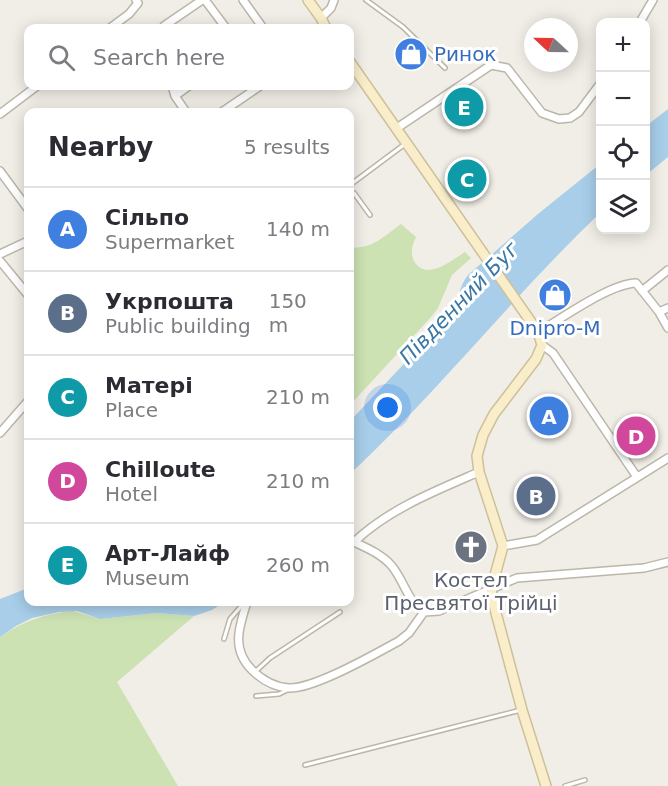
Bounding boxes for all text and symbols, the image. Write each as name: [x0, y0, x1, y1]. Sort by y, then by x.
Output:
north arrow: [524, 18, 578, 72]
map controls: [596, 18, 650, 234]
button: +: [596, 18, 650, 72]
search box: [24, 24, 354, 90]
shop icon: Ринок: [393, 36, 429, 72]
icon: search: [45, 41, 78, 74]
place label: Ринок: [434, 42, 496, 66]
text: Search here: [93, 45, 225, 70]
button: −: [596, 72, 650, 126]
pin: E: [444, 84, 484, 130]
button: locate: [596, 126, 650, 180]
text: Nearby: [48, 132, 153, 162]
text: 5 results: [244, 135, 330, 159]
pin: C: [448, 156, 486, 201]
button: layers: [596, 180, 650, 234]
text: Сільпо: [105, 205, 189, 230]
text: A: [60, 217, 75, 241]
text: 140 m: [266, 217, 330, 241]
text: Supermarket: [105, 230, 234, 254]
water label: Південний Буг: [395, 236, 524, 369]
shop icon: Dnipro-M: [537, 277, 573, 313]
text: Укрпошта: [105, 289, 234, 314]
text: 150 m: [269, 289, 307, 337]
text: B: [60, 301, 75, 325]
text: Public building: [105, 314, 251, 338]
place label: Dnipro-M: [509, 316, 601, 340]
text: Матері: [105, 373, 193, 398]
text: C: [60, 385, 75, 409]
text: 210 m: [266, 385, 330, 409]
your location: [373, 393, 402, 422]
pin: A: [530, 394, 568, 438]
text: Place: [105, 398, 158, 422]
pin: D: [616, 414, 656, 458]
text: Chilloute: [105, 457, 216, 482]
text: D: [59, 469, 76, 493]
text: 210 m: [266, 469, 330, 493]
pin: B: [516, 474, 556, 518]
text: Hotel: [105, 482, 158, 506]
church icon: Костел Пресвятої Трійці: [453, 529, 489, 565]
text: Арт-Лайф: [105, 541, 230, 566]
text: E: [61, 553, 74, 577]
text: 260 m: [266, 553, 330, 577]
text: Museum: [105, 566, 190, 590]
place label: Костел Пресвятої Трійці: [384, 568, 558, 615]

